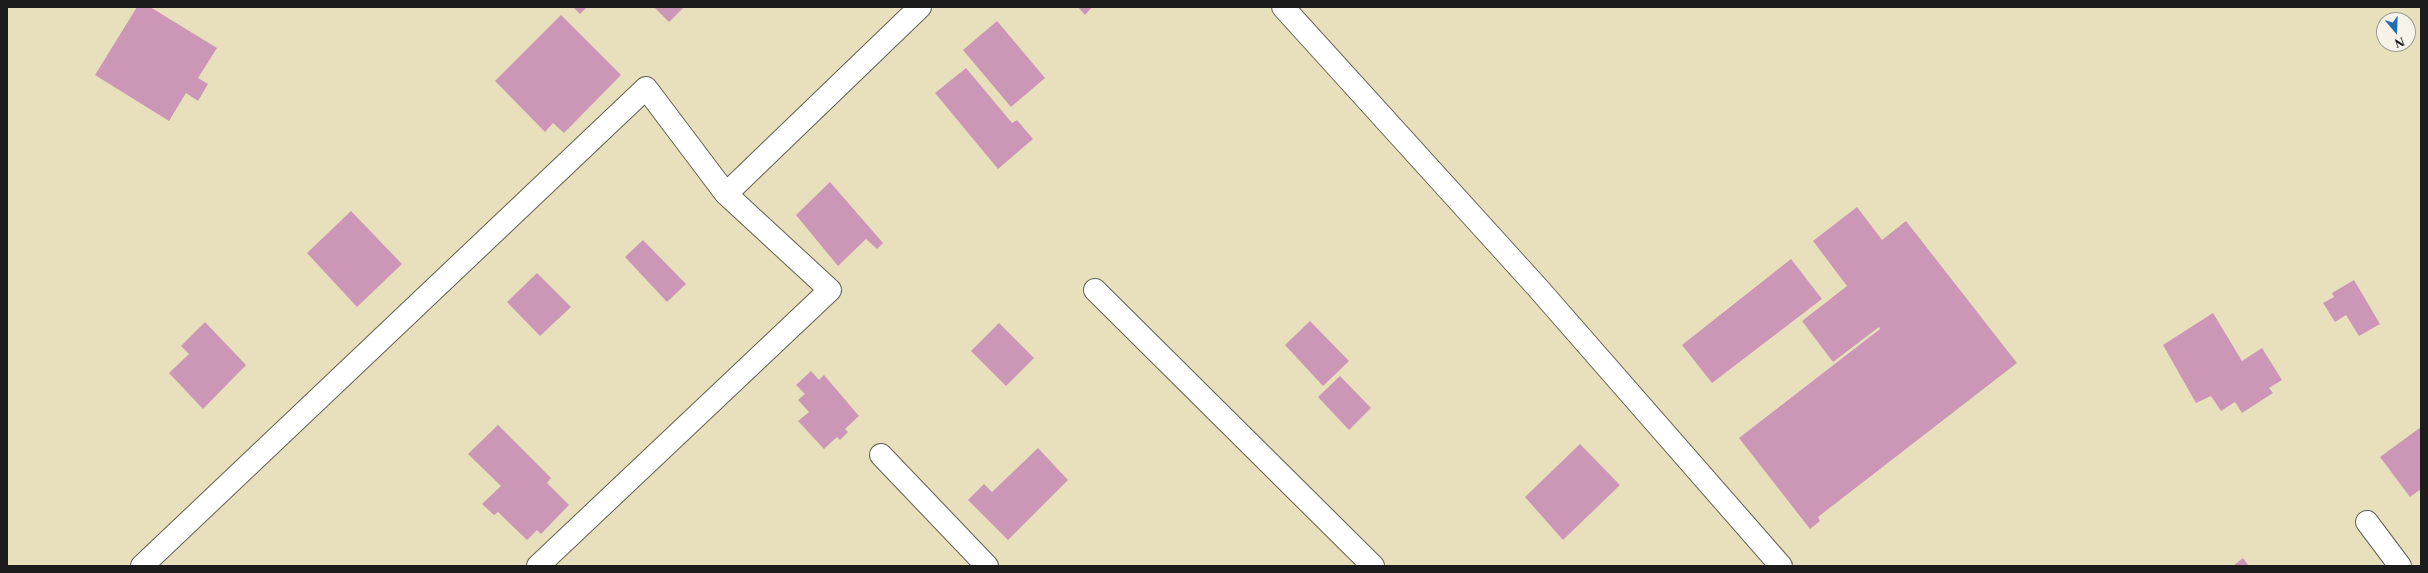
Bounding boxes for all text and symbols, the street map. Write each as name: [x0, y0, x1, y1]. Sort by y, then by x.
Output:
north arrow: [2376, 12, 2416, 52]
text: N: [2393, 34, 2406, 51]

